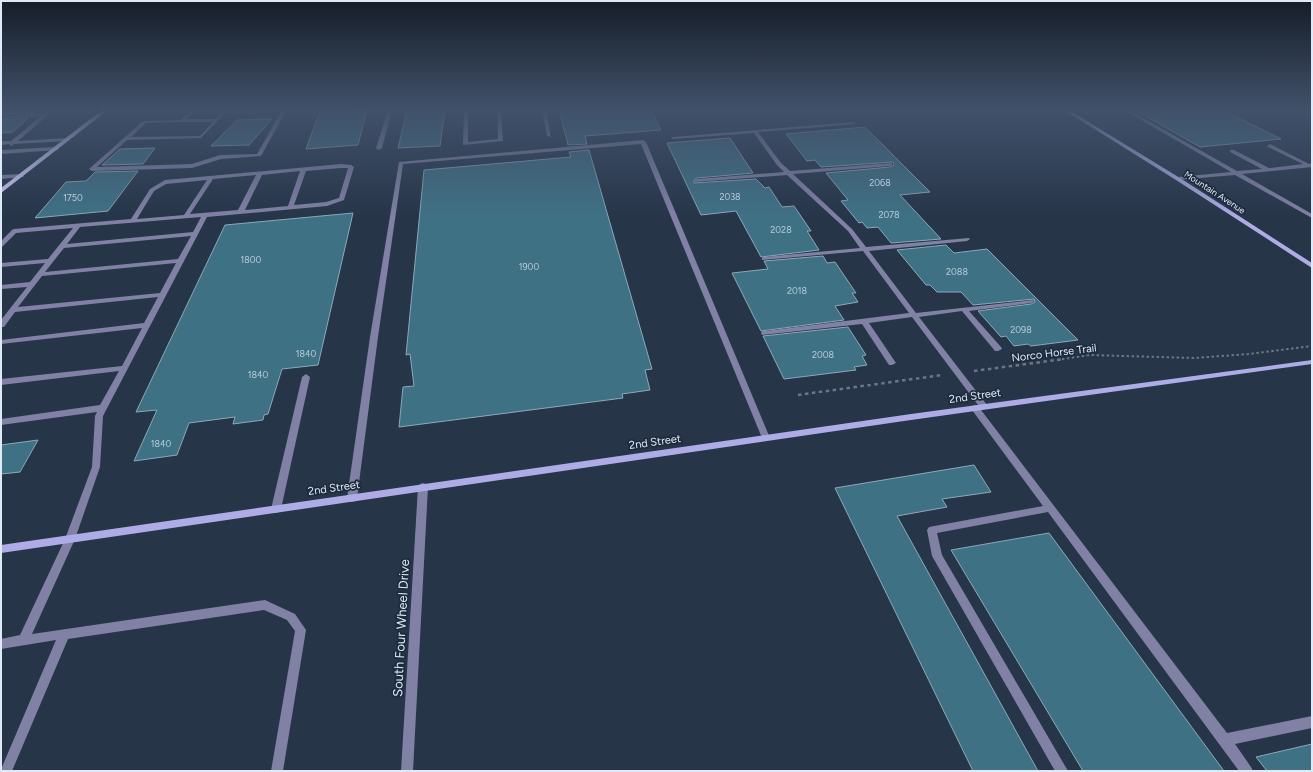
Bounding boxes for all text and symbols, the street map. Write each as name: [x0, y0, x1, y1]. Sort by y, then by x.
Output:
street label: Mountain Avenue: [1182, 168, 1248, 216]
house number: 2068: [869, 177, 891, 188]
house number: 2038: [719, 191, 741, 202]
house number: 1750: [63, 192, 83, 203]
house number: 2078: [878, 209, 900, 220]
house number: 2028: [770, 224, 792, 235]
house number: 1800: [241, 254, 262, 265]
house number: 1900: [519, 261, 539, 272]
house number: 2088: [946, 266, 968, 277]
house number: 2018: [787, 285, 807, 296]
house number: 2098: [1010, 324, 1032, 335]
street label: Norco Horse Trail: [1011, 341, 1097, 365]
house number: 1840: [296, 348, 317, 359]
house number: 2008: [812, 349, 835, 360]
house number: 1840: [248, 369, 269, 380]
street label: 2nd Street: [948, 386, 1002, 406]
street label: 2nd Street: [628, 432, 682, 452]
house number: 1840: [151, 438, 172, 449]
street label: 2nd Street: [307, 478, 361, 498]
street label: South Four Wheel Drive: [390, 559, 412, 697]

